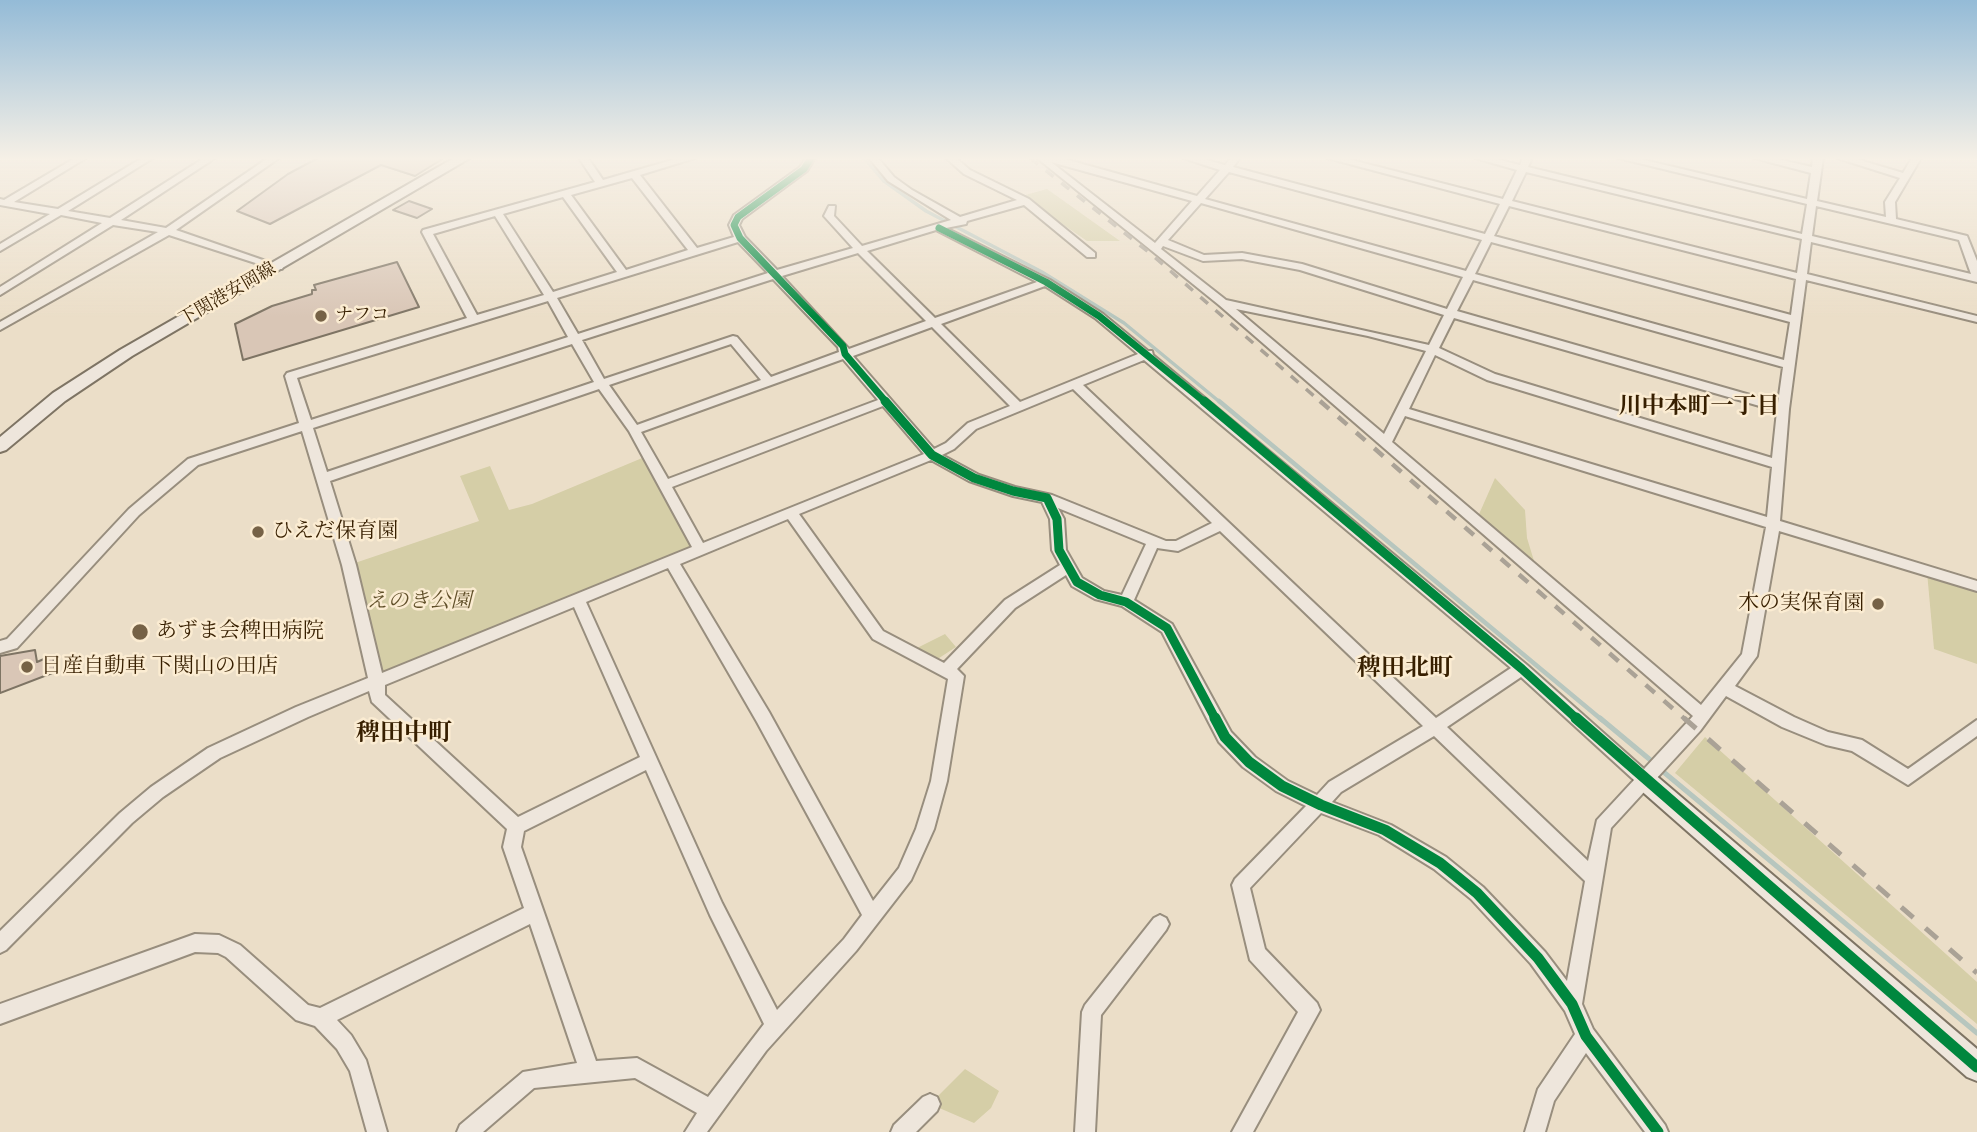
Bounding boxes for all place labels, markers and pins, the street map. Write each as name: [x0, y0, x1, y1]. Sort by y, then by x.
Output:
place label: ナフコ: [335, 305, 389, 327]
marker: ナフコ: [313, 308, 329, 324]
place label: ひえだ保育園: [272, 519, 398, 545]
marker: ひえだ保育園: [250, 524, 266, 540]
place label: 木の実保育園: [1738, 591, 1864, 617]
marker: 木の実保育園: [1870, 596, 1886, 612]
place label: あずま会稗田病院: [156, 619, 324, 645]
marker: あずま会稗田病院: [130, 622, 150, 642]
place label: 日産自動車 下関山の田店: [41, 654, 278, 680]
marker: 日産自動車 下関山の田店: [19, 659, 35, 675]

